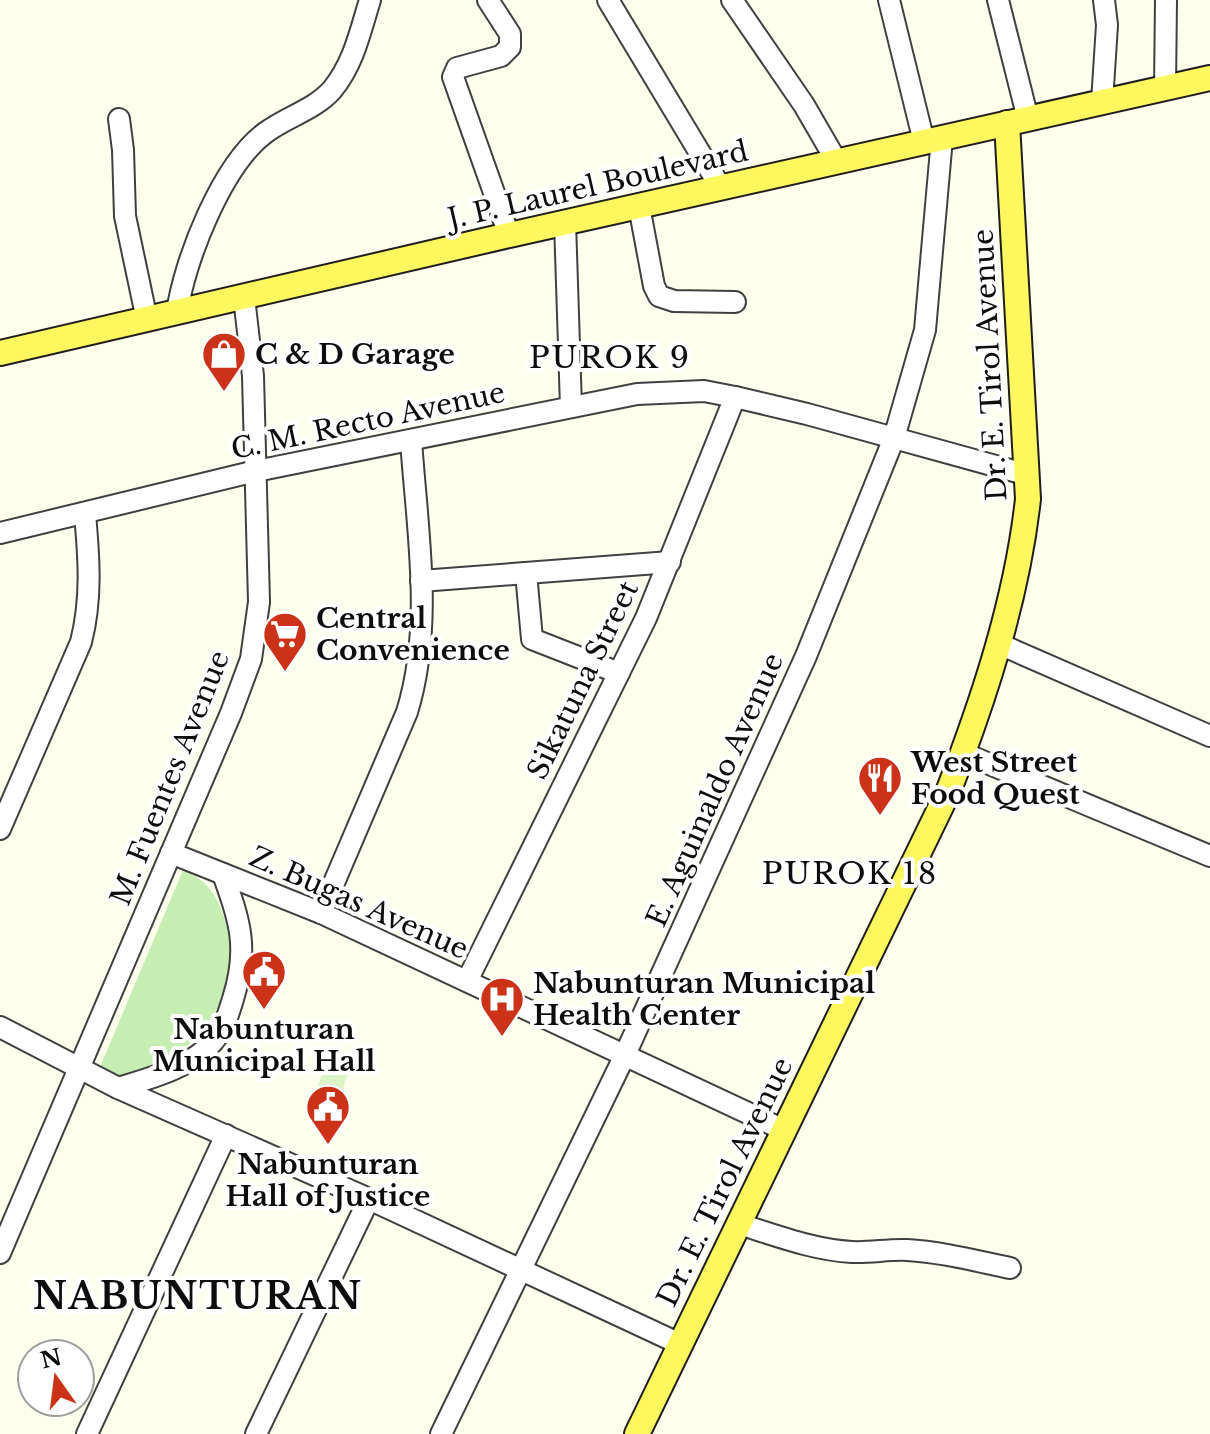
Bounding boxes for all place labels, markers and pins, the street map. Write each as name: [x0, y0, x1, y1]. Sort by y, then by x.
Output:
shop icon: C & D Garage: [200, 330, 248, 393]
place label: C & D Garage: [255, 337, 455, 372]
place label: Central Convenience: [316, 601, 510, 668]
supermarket icon: Central Convenience: [261, 610, 309, 673]
place label: West Street Food Quest: [910, 745, 1080, 812]
restaurant icon: West Street Food Quest: [856, 754, 904, 817]
public building icon: Nabunturan Municipal Hall: [240, 948, 288, 1011]
place label: Nabunturan Municipal Health Center: [533, 966, 875, 1033]
hospital icon: Nabunturan Municipal Health Center: [478, 975, 526, 1038]
place label: Nabunturan Municipal Hall: [152, 1012, 376, 1079]
public building icon: Nabunturan Hall of Justice: [304, 1083, 352, 1146]
place label: Nabunturan Hall of Justice: [226, 1147, 431, 1214]

